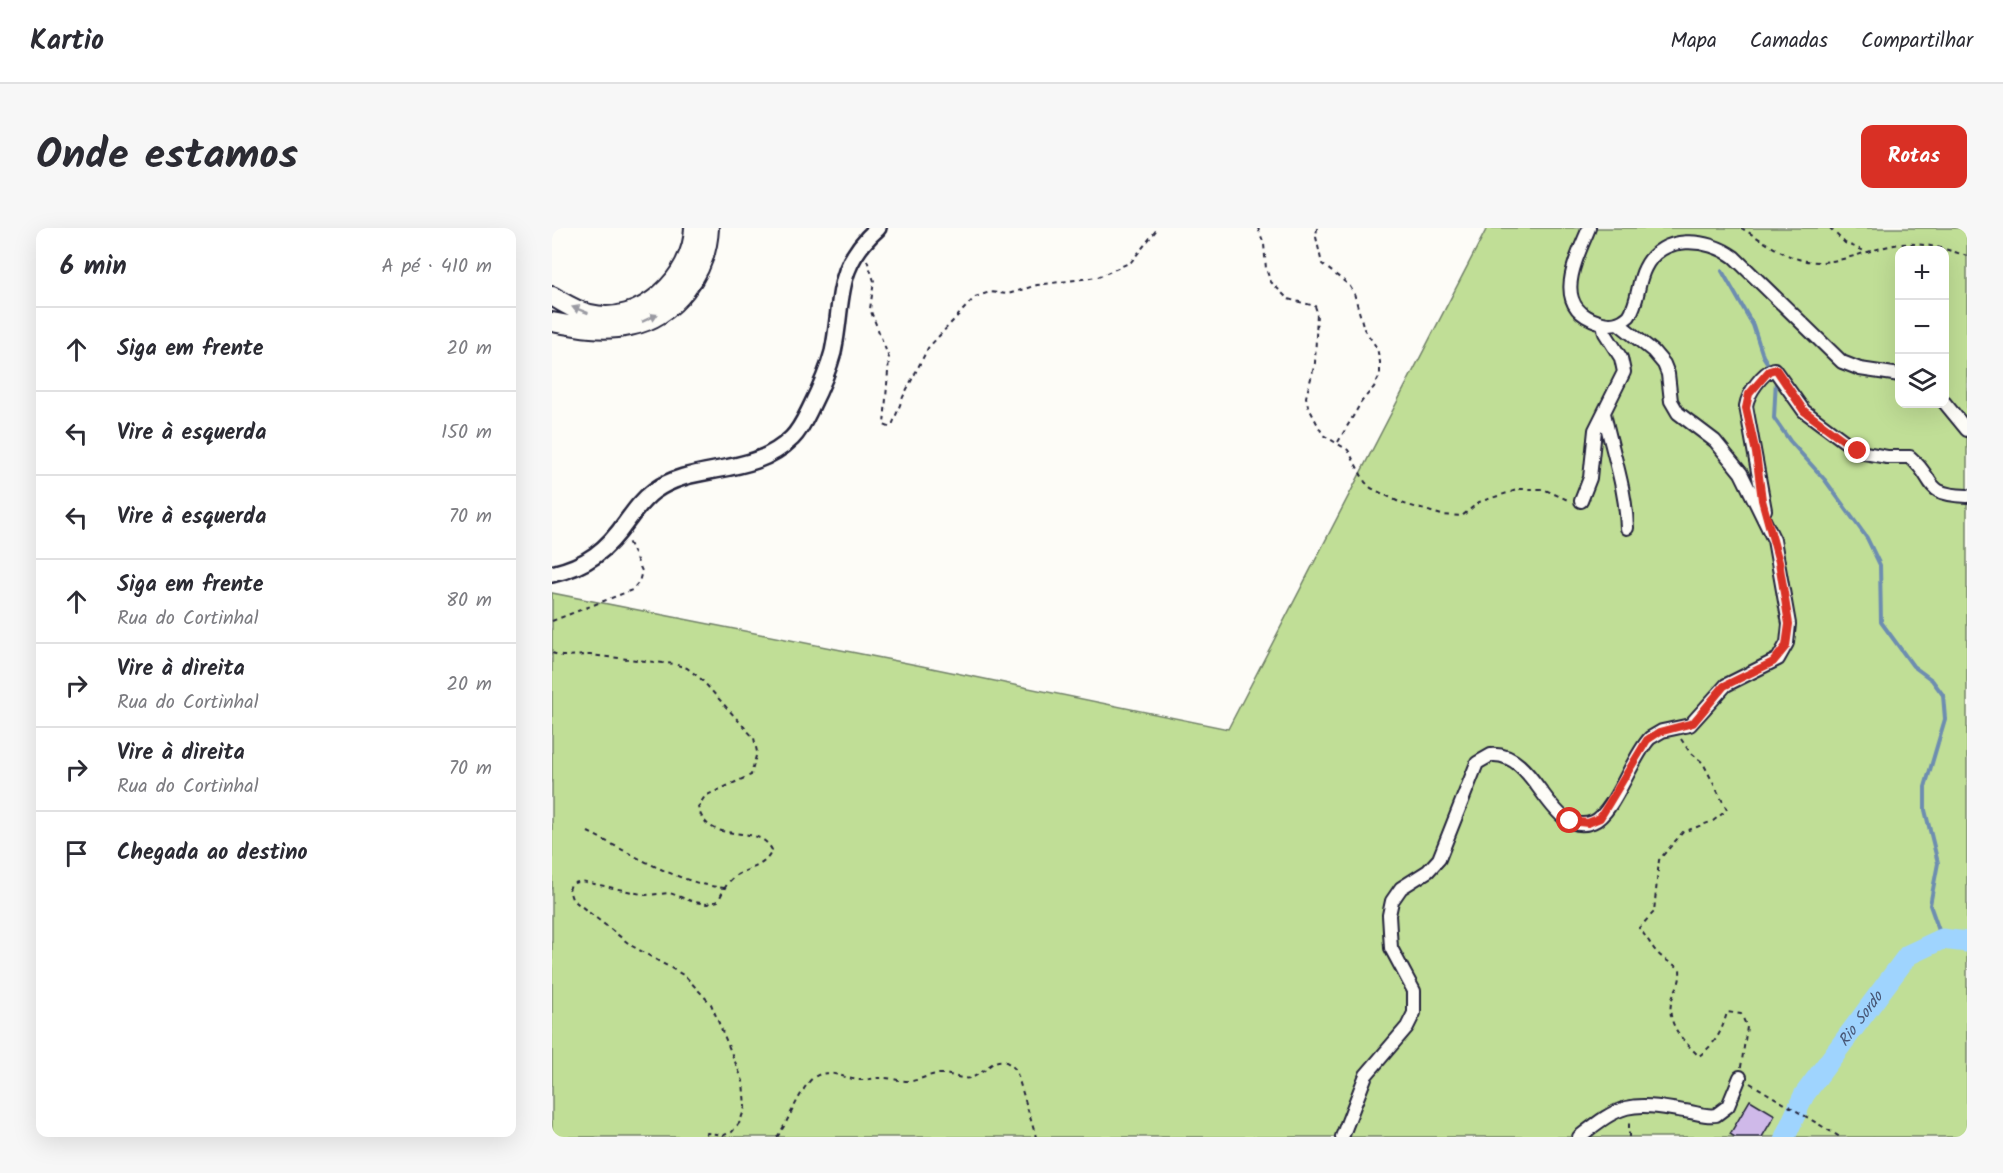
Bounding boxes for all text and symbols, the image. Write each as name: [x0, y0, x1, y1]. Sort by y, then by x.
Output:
text: Kartio: [30, 19, 104, 64]
text: Mapa: [1670, 25, 1717, 58]
text: Camadas: [1750, 25, 1828, 58]
text: Compartilhar: [1861, 25, 1973, 58]
text: Onde estamos: [36, 123, 298, 190]
button: Rotas: [1861, 125, 1967, 188]
text: 6 min: [60, 246, 127, 288]
map controls: [1895, 246, 1949, 408]
button: +: [1895, 246, 1949, 300]
text: A pé · 410 m: [381, 251, 492, 283]
button: −: [1895, 300, 1949, 354]
one-way arrow: [571, 305, 589, 314]
one-way arrow: [642, 314, 659, 323]
text: Siga em frente: [117, 332, 263, 367]
icon: ahead: [60, 333, 93, 366]
text: 20 m: [446, 333, 492, 365]
button: layers: [1895, 354, 1949, 408]
text: Vire à esquerda: [117, 416, 266, 451]
icon: left: [60, 417, 93, 450]
text: 150 m: [441, 417, 492, 449]
route end: [1844, 437, 1870, 463]
text: Vire à esquerda: [117, 500, 266, 535]
icon: left: [60, 501, 93, 534]
text: 70 m: [449, 501, 492, 533]
text: Siga em frente: [117, 568, 263, 603]
icon: ahead: [60, 585, 93, 618]
text: 80 m: [446, 585, 492, 617]
text: Rua do Cortinhal: [117, 603, 259, 635]
text: Vire à direita: [117, 652, 245, 687]
icon: right: [60, 669, 93, 702]
text: 20 m: [446, 669, 492, 701]
text: Rua do Cortinhal: [117, 687, 259, 719]
text: Vire à direita: [117, 736, 245, 771]
icon: right: [60, 753, 93, 786]
text: 70 m: [449, 753, 492, 785]
text: Rua do Cortinhal: [117, 771, 259, 803]
route start: [1556, 807, 1582, 833]
text: Chegada ao destino: [117, 836, 308, 871]
icon: arrive: [60, 837, 93, 870]
water label: Rio Sordo: [1832, 985, 1890, 1052]

